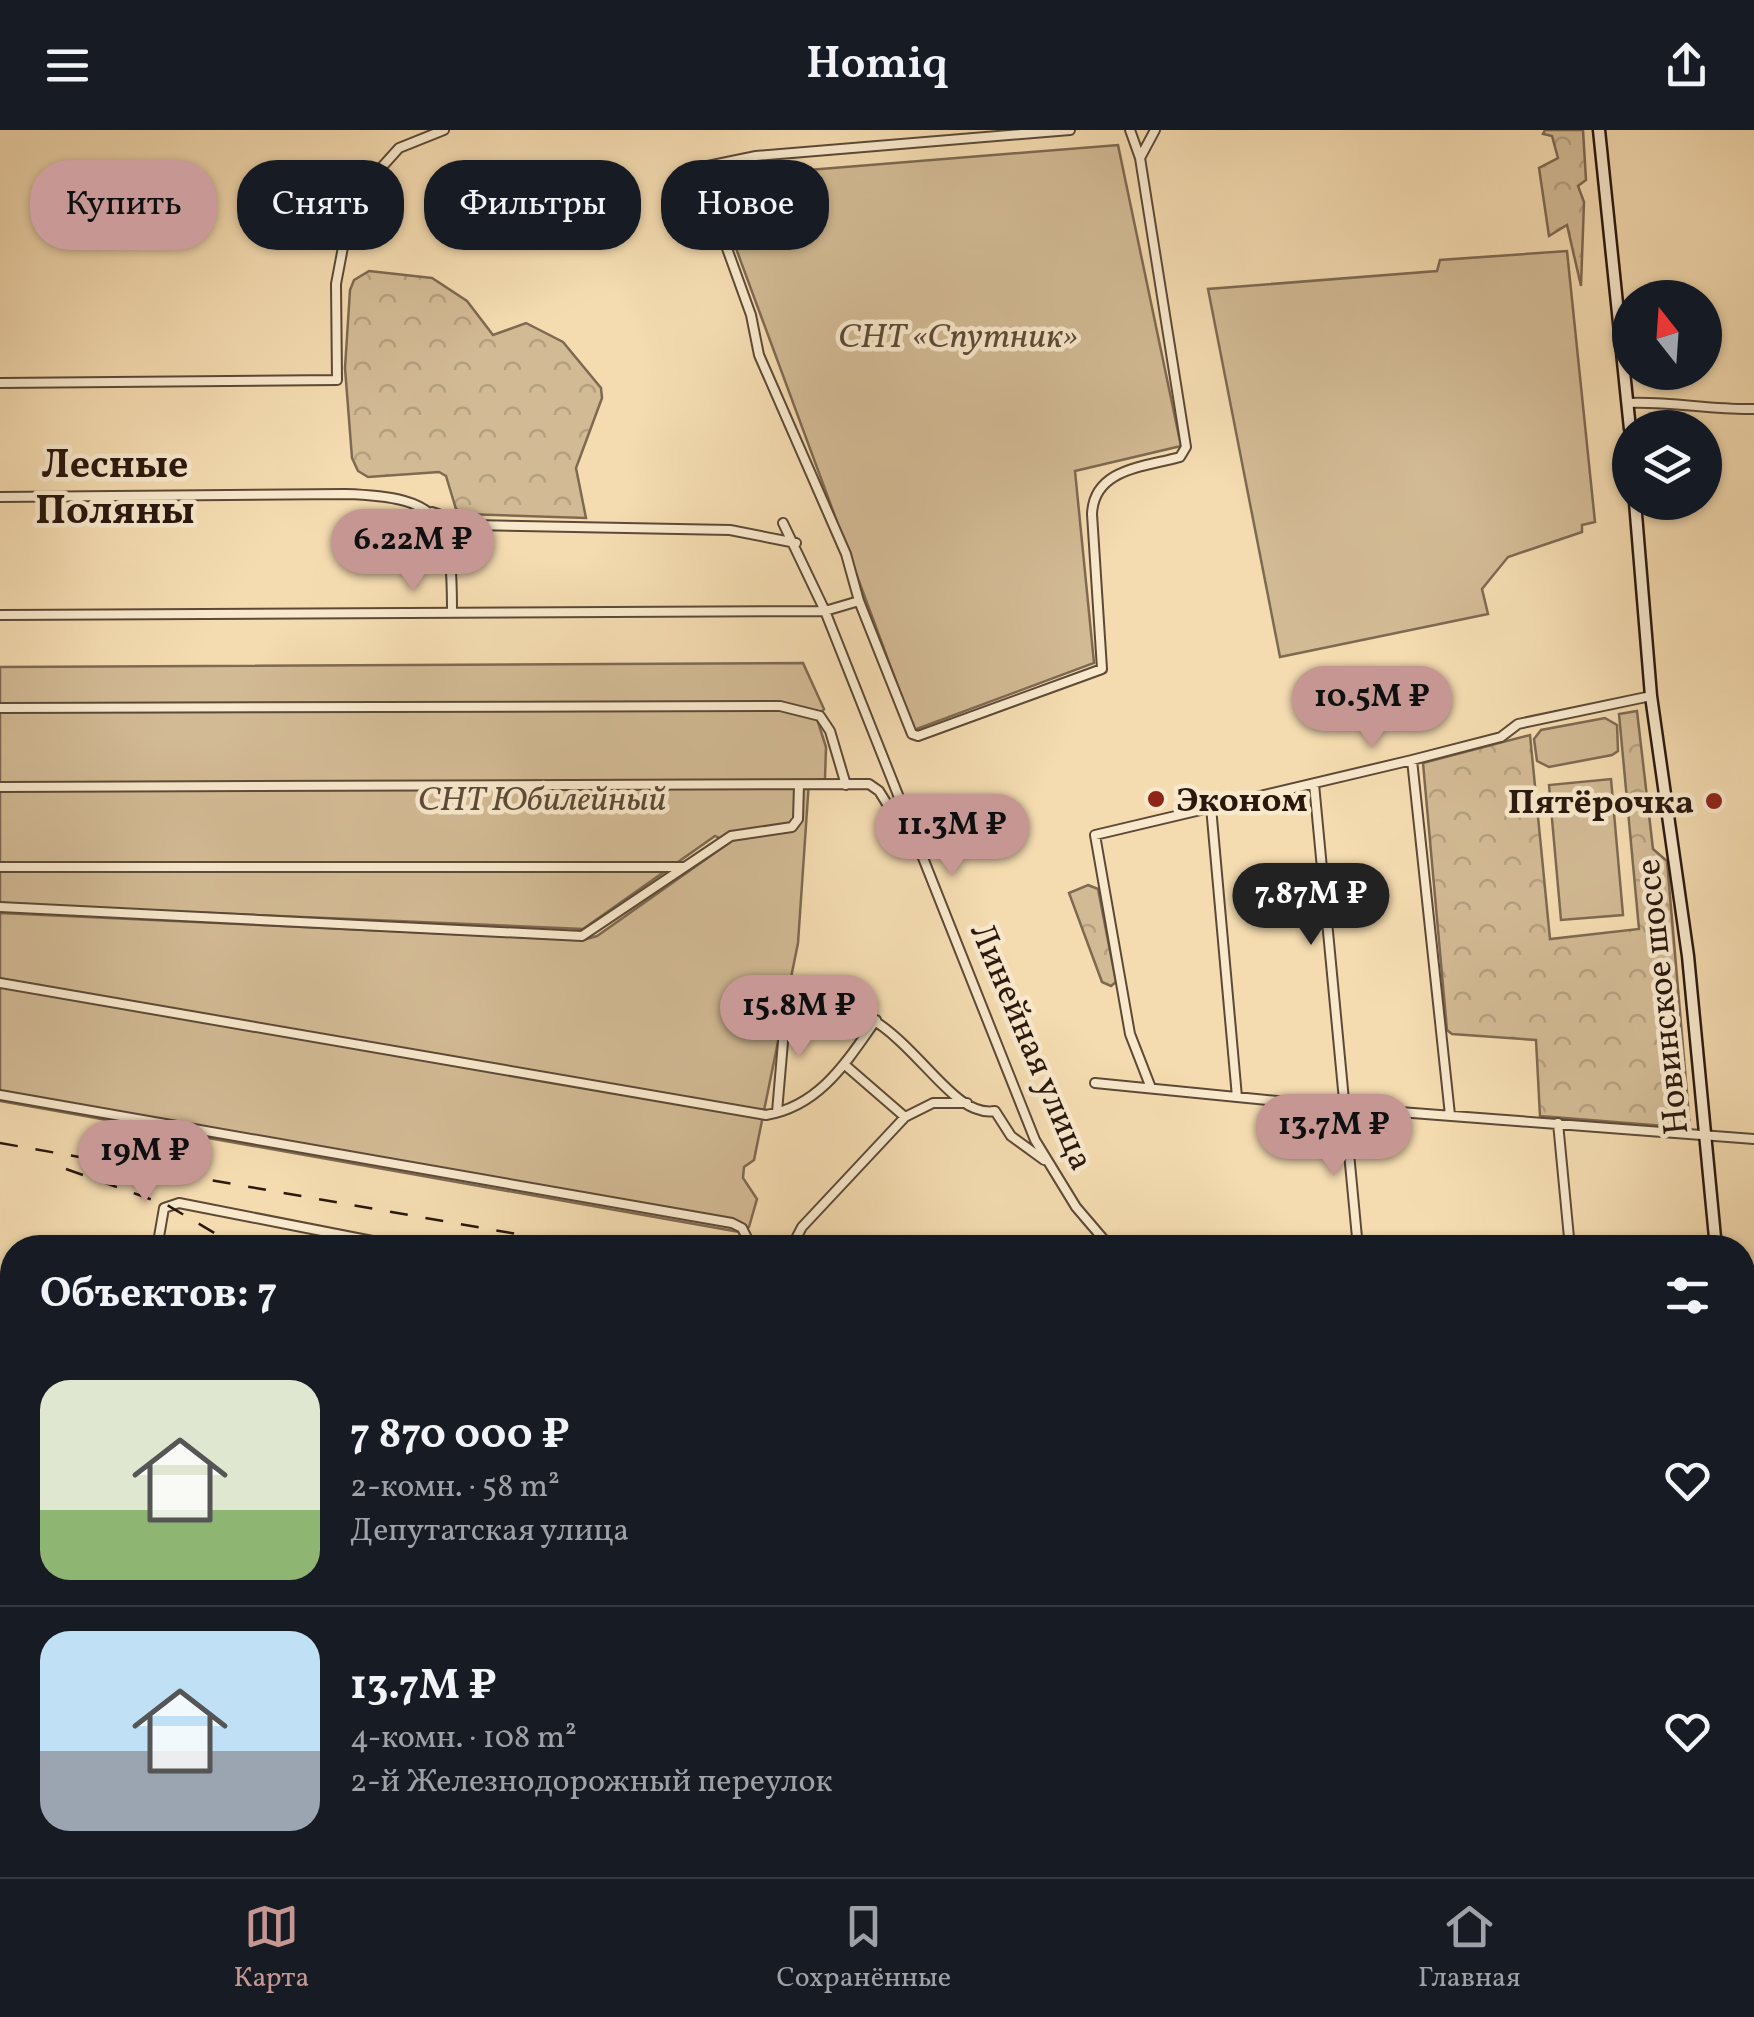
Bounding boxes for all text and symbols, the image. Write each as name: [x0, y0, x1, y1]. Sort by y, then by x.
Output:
text: Homiq: [806, 34, 948, 97]
icon: menu: [40, 38, 95, 93]
icon: share: [1659, 38, 1714, 93]
chip: Купить: [30, 160, 217, 250]
chip: Снять: [237, 160, 404, 250]
chip: Фильтры: [424, 160, 641, 250]
chip: Новое: [661, 160, 829, 250]
north arrow: [1612, 280, 1722, 390]
map controls: [1612, 280, 1722, 520]
park label: СНТ «Спутник»: [838, 314, 1078, 362]
button: layers: [1612, 410, 1722, 520]
district label: Лесные Поляны: [35, 439, 195, 541]
pin: 6.22M ₽: [321, 509, 505, 594]
text: 6.22M ₽: [353, 519, 473, 563]
pin: 10.5M ₽: [1280, 666, 1464, 751]
text: 10.5M ₽: [1314, 676, 1430, 720]
park label: СНТ Юбилейный: [418, 777, 666, 825]
place label: Эконом: [1176, 778, 1307, 826]
place label: Пятёрочка: [1508, 780, 1694, 828]
marker: Эконом: [1145, 788, 1167, 810]
marker: Пятёрочка: [1703, 790, 1725, 812]
pin: 11.3M ₽: [860, 794, 1044, 879]
text: 11.3M ₽: [897, 804, 1007, 848]
street label: Новинское шоссе: [1626, 856, 1702, 1137]
pin: 7.87M ₽: [1219, 863, 1403, 948]
text: 7.87M ₽: [1254, 873, 1368, 917]
street label: Линейная улица: [956, 916, 1104, 1178]
pin: 15.8M ₽: [707, 975, 891, 1060]
text: 15.8M ₽: [742, 985, 856, 1029]
pin: 13.7M ₽: [1242, 1094, 1426, 1179]
text: 13.7M ₽: [1278, 1104, 1390, 1148]
pin: 19M ₽: [75, 1120, 215, 1205]
text: 19M ₽: [100, 1130, 190, 1174]
text: Объектов: 7: [40, 1266, 277, 1325]
icon: filters: [1660, 1268, 1715, 1323]
text: 7 870 000 ₽: [350, 1407, 570, 1466]
icon: home: [120, 1420, 240, 1540]
icon: heart: [1660, 1453, 1715, 1508]
text: 2-комн. · 58 m²: [350, 1466, 560, 1510]
text: Депутатская улица: [350, 1510, 629, 1554]
text: 13.7M ₽: [350, 1658, 497, 1717]
icon: home: [120, 1671, 240, 1791]
icon: heart: [1660, 1704, 1715, 1759]
text: 4-комн. · 108 m²: [350, 1717, 577, 1761]
text: 2-й Железнодорожный переулок: [350, 1761, 833, 1805]
tab: Карта: [233, 1899, 309, 1998]
tab: Сохранённые: [776, 1899, 951, 1998]
tab: Главная: [1418, 1899, 1521, 1998]

